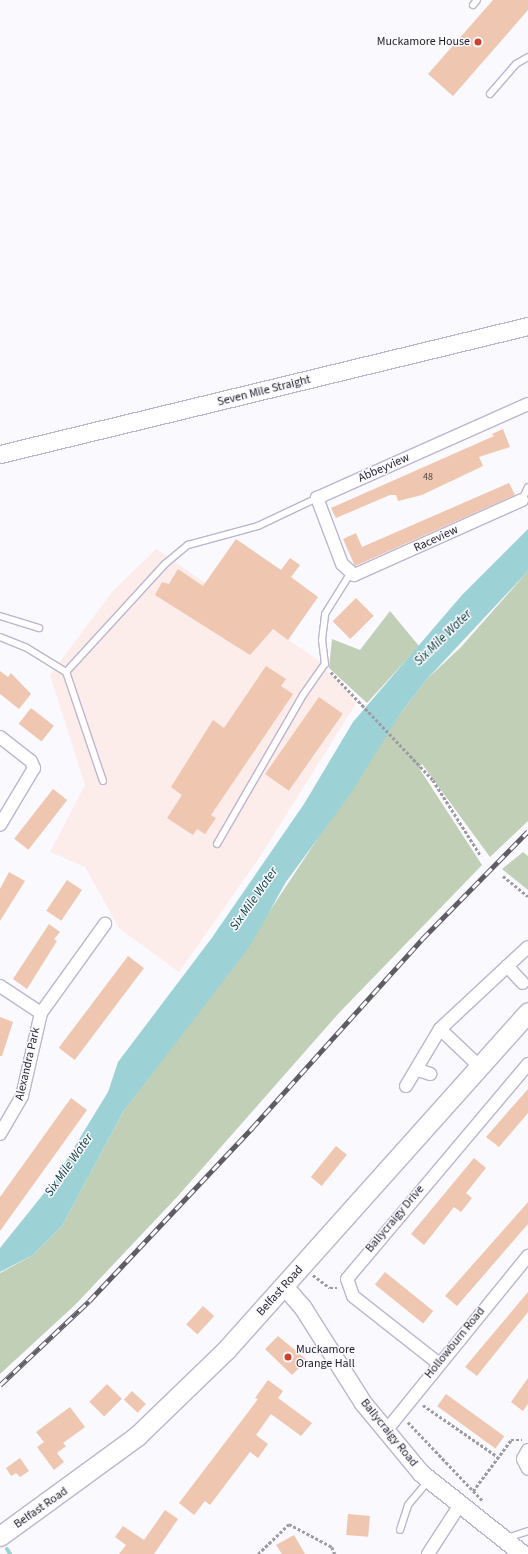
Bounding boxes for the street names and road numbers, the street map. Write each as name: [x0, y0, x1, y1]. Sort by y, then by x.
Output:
street label: Seven Mile Straight: [216, 372, 312, 410]
street label: Abbeyview: [356, 450, 412, 486]
street label: Raceview: [412, 522, 460, 556]
street label: Alexandra Park: [13, 1026, 43, 1102]
street label: Ballycraigy Drive: [363, 1182, 427, 1256]
street label: Belfast Road: [254, 1263, 306, 1319]
street label: Hollowburn Road: [422, 1304, 488, 1382]
street label: Ballycraigy Road: [357, 1396, 421, 1470]
street label: Belfast Road: [11, 1484, 71, 1532]

